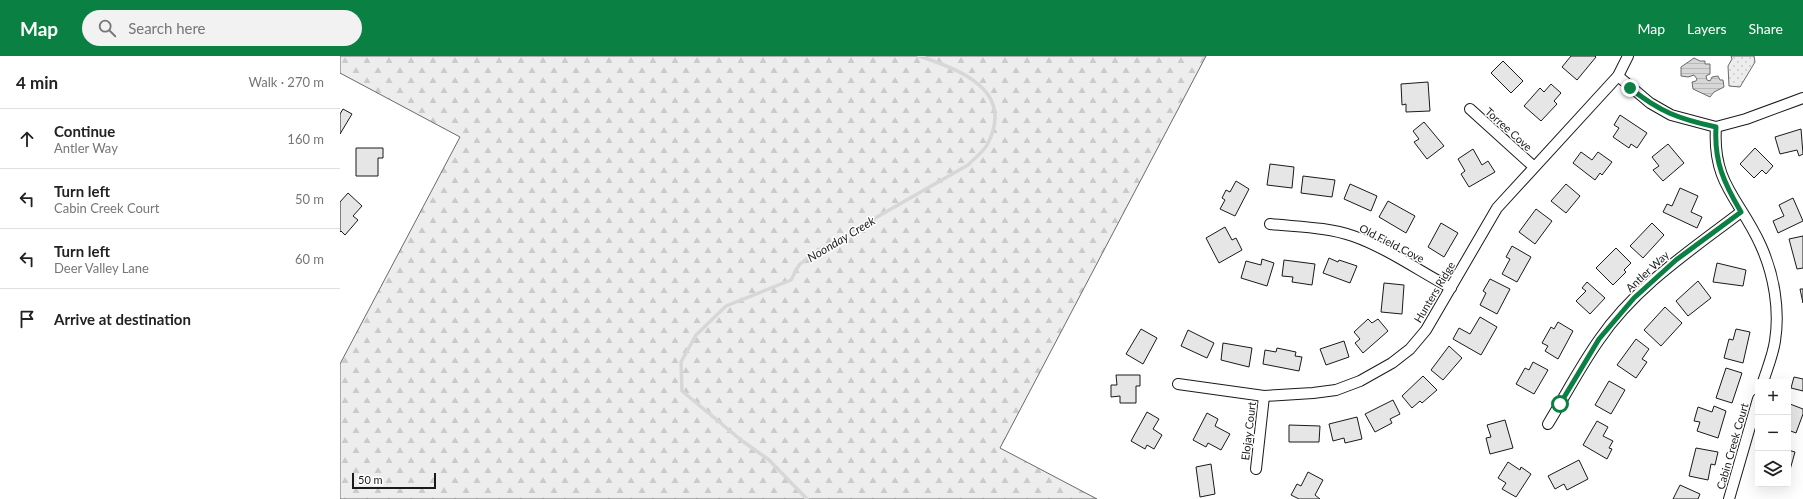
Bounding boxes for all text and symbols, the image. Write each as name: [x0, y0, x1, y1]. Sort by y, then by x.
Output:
search box: [82, 10, 362, 46]
text: Map: [20, 17, 58, 40]
icon: search: [96, 17, 118, 39]
text: Search here: [128, 19, 206, 37]
text: Map: [1637, 20, 1665, 37]
text: Layers: [1687, 20, 1727, 37]
text: Share: [1749, 20, 1783, 37]
text: 4 min: [16, 72, 58, 93]
text: Walk · 270 m: [248, 74, 324, 90]
route end: [1621, 79, 1639, 97]
street label: Torree Cove: [1483, 105, 1535, 153]
text: Continue: [54, 122, 115, 140]
icon: ahead: [16, 128, 38, 150]
text: 160 m: [287, 131, 324, 147]
text: Antler Way: [54, 140, 118, 156]
text: Turn left: [54, 182, 110, 200]
icon: left: [16, 188, 38, 210]
text: 50 m: [295, 191, 324, 207]
text: Cabin Creek Court: [54, 200, 159, 216]
water label: Noonday Creek: [804, 213, 878, 265]
street label: Old Field Cove: [1357, 221, 1427, 265]
text: Turn left: [54, 242, 110, 260]
icon: left: [16, 248, 38, 270]
street label: Antler Way: [1623, 248, 1671, 294]
text: 60 m: [295, 251, 324, 267]
street label: Hunters Ridge: [1411, 259, 1457, 325]
text: Deer Valley Lane: [54, 260, 149, 276]
icon: arrive: [16, 308, 38, 330]
text: Arrive at destination: [54, 310, 191, 328]
map controls: [1755, 379, 1791, 487]
button: +: [1755, 379, 1791, 415]
route start: [1551, 395, 1569, 413]
street label: Elojay Court: [1238, 401, 1258, 461]
street label: Cabin Creek Court: [1713, 401, 1751, 491]
button: −: [1755, 415, 1791, 451]
button: layers: [1755, 451, 1791, 487]
scale bar: [352, 471, 436, 490]
text: 50 m: [358, 473, 383, 486]

